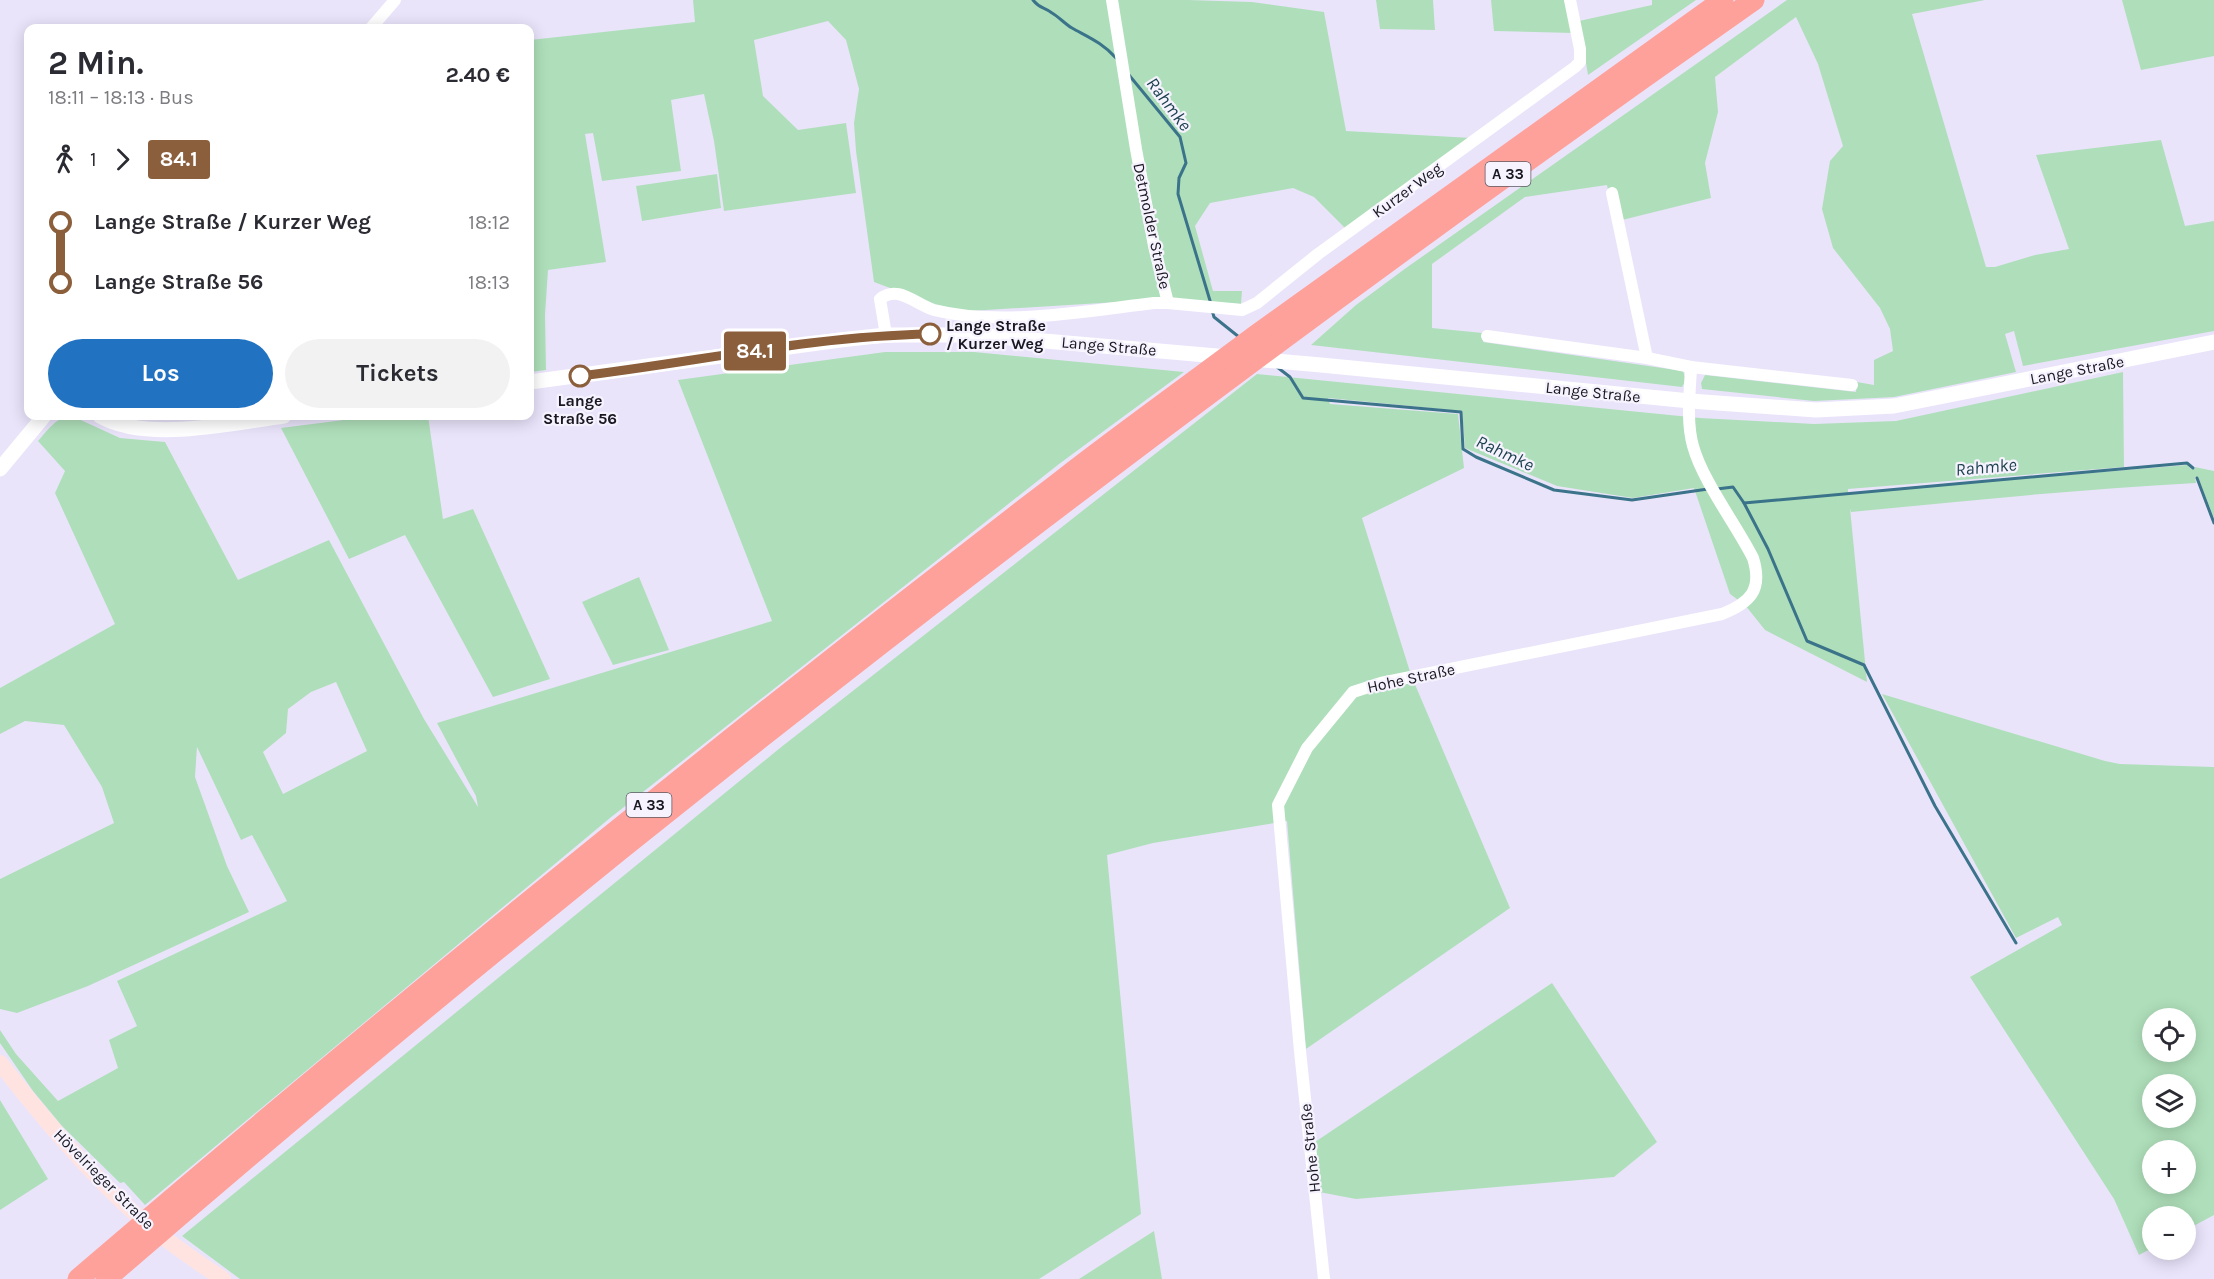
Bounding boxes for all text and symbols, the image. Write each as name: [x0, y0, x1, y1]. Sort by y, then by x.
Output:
text: 2 Min.: [48, 44, 144, 82]
text: 2.40 €: [445, 62, 510, 88]
water label: Rahmke: [1142, 73, 1196, 135]
text: 18:11 – 18:13 · Bus: [48, 86, 194, 109]
icon: walk: [48, 143, 81, 176]
icon: forward: [106, 143, 139, 176]
text: 84.1: [160, 147, 198, 171]
text: 1: [90, 148, 97, 171]
street label: Kurzer Weg: [1368, 158, 1446, 222]
street label: Detmolder Straße: [1129, 161, 1175, 291]
road number: A 33: [1486, 162, 1530, 186]
text: Lange Straße / Kurzer Weg: [94, 209, 371, 235]
text: 18:12: [468, 211, 510, 234]
text: Lange Straße 56: [94, 269, 263, 295]
text: 18:13: [468, 271, 510, 294]
place label: Lange Straße / Kurzer Weg: [946, 316, 1046, 353]
marker: Lange Straße / Kurzer Weg: [919, 323, 941, 345]
line badge: 84.1: [713, 332, 797, 370]
street label: Lange Straße: [1061, 332, 1157, 360]
button: Los: [48, 339, 273, 408]
button: Tickets: [285, 339, 510, 408]
text: 84.1: [736, 339, 774, 363]
street label: Lange Straße: [2028, 352, 2126, 388]
marker: Lange Straße 56: [569, 365, 591, 387]
street label: Lange Straße: [1545, 378, 1641, 406]
place label: Lange Straße 56: [543, 391, 617, 428]
water label: Rahmke: [1473, 430, 1537, 476]
water label: Rahmke: [1954, 453, 2018, 481]
street label: Hohe Straße: [1365, 659, 1457, 697]
road number: A 33: [626, 793, 672, 817]
map controls: [2142, 1008, 2196, 1260]
button: locate: [2142, 1008, 2196, 1062]
button: layers: [2142, 1074, 2196, 1128]
street label: Hohe Straße: [1296, 1103, 1324, 1193]
street label: Hövelrieger Straße: [50, 1125, 158, 1233]
button: +: [2142, 1140, 2196, 1194]
button: −: [2142, 1206, 2196, 1260]

